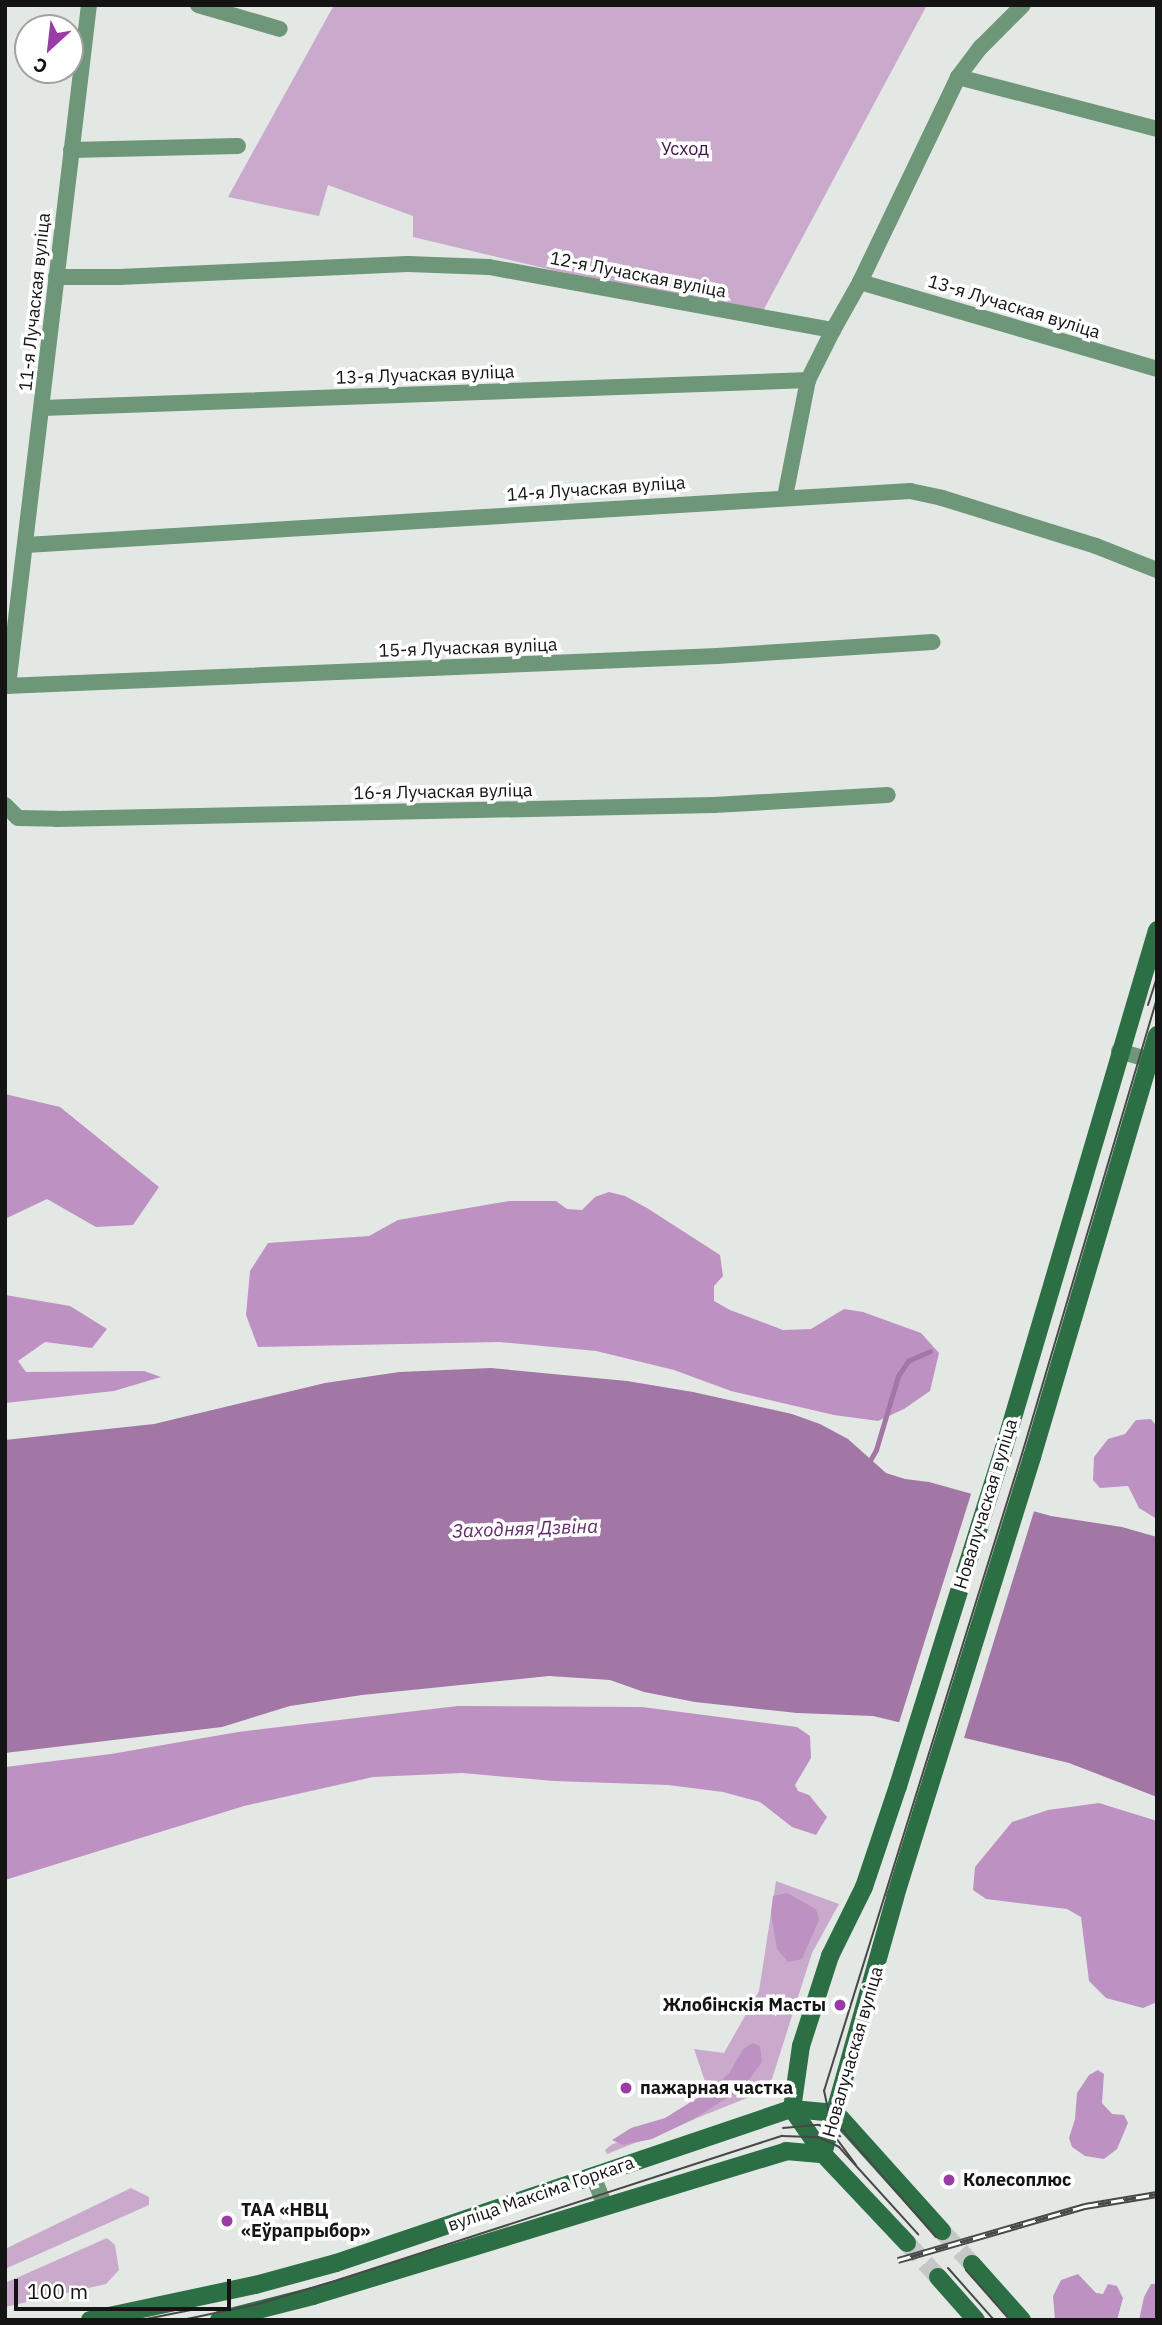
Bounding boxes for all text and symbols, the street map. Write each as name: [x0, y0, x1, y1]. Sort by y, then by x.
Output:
north arrow: [14, 14, 84, 84]
text: С: [29, 52, 51, 79]
park label: Усход: [661, 138, 709, 160]
street label: 11-я Лучаская вуліца: [15, 212, 55, 392]
street label: 12-я Лучаская вуліца: [548, 247, 728, 303]
street label: 13-я Лучаская вуліца: [925, 270, 1103, 344]
street label: 13-я Лучаская вуліца: [335, 361, 515, 389]
street label: 14-я Лучаская вуліца: [506, 472, 686, 506]
street label: 15-я Лучаская вуліца: [378, 634, 558, 662]
street label: 16-я Лучаская вуліца: [353, 780, 533, 804]
street label: Новалучаская вуліца: [950, 1416, 1022, 1592]
water label: Заходняя Дзвіна: [452, 1515, 598, 1543]
street label: Новалучаская вуліца: [818, 1964, 888, 2140]
place label: Жлобінскія Масты: [663, 1994, 826, 2016]
marker: Жлобінскія Масты: [832, 1997, 848, 2013]
place label: пажарная частка: [640, 2077, 793, 2099]
marker: пажарная частка: [618, 2080, 634, 2096]
street label: вуліца Максіма Горкага: [445, 2152, 637, 2236]
place label: Колесоплюс: [963, 2169, 1071, 2191]
marker: Колесоплюс: [941, 2172, 957, 2188]
place label: ТАА «НВЦ «Еўрапрыбор»: [241, 2200, 370, 2242]
marker: ТАА «НВЦ «Еўрапрыбор»: [219, 2213, 235, 2229]
scale bar: [18, 2266, 234, 2310]
text: 100 m: [27, 2277, 88, 2305]

